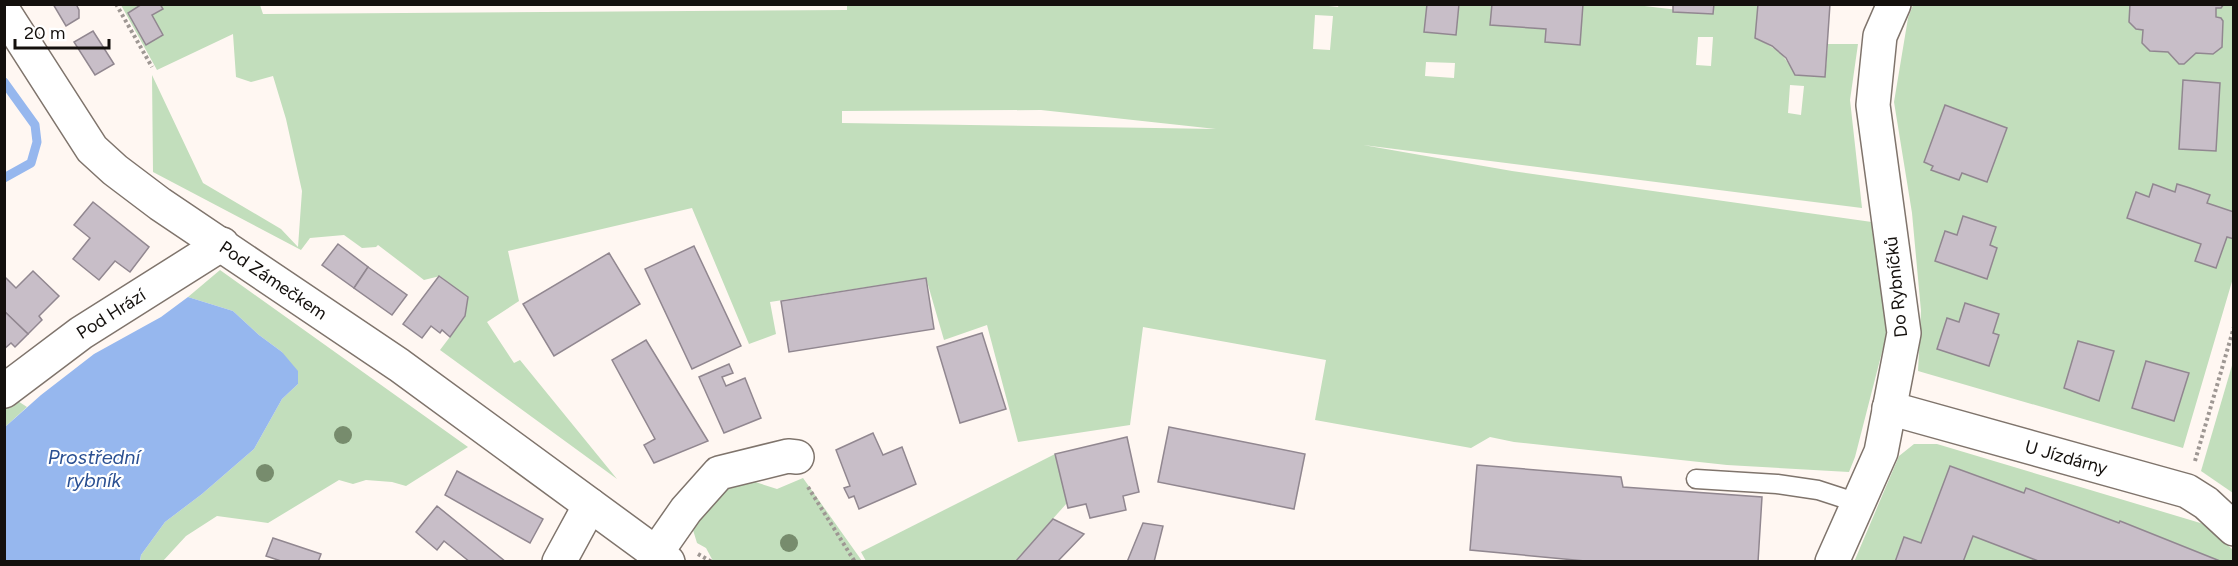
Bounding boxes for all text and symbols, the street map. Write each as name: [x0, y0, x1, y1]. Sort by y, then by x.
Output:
scale bar: [15, 12, 110, 50]
text: 20 m: [24, 22, 65, 44]
street label: Pod Zámečkem: [215, 236, 331, 324]
street label: Do Rybníčků: [1880, 236, 1912, 338]
street label: Pod Hrází: [72, 284, 150, 344]
street label: U Jízdárny: [2022, 435, 2111, 479]
water label: Prostřední rybník: [48, 445, 143, 492]

